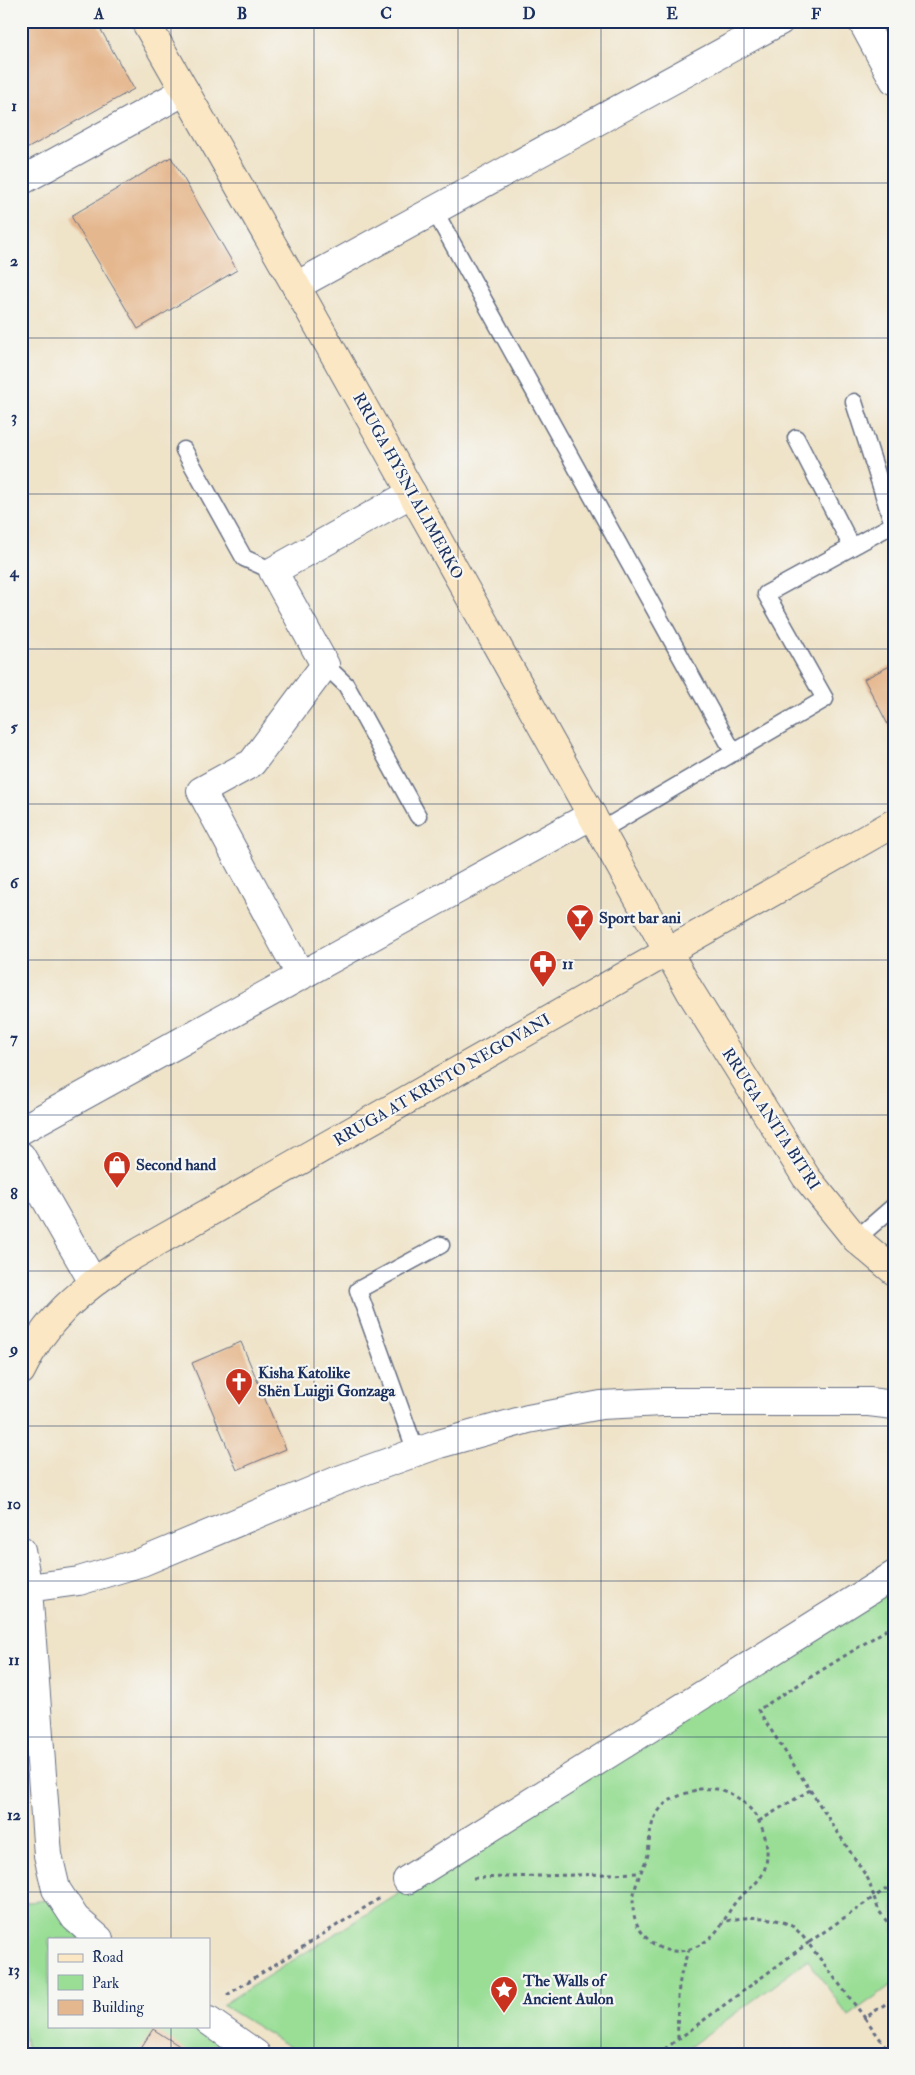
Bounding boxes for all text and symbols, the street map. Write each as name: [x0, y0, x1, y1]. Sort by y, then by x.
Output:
text: A: [93, 4, 105, 24]
text: B: [237, 4, 247, 24]
text: C: [380, 4, 392, 24]
text: D: [522, 4, 536, 24]
text: E: [666, 4, 678, 24]
text: F: [811, 4, 821, 24]
text: 1: [11, 96, 17, 116]
text: 2: [10, 251, 18, 271]
street label: RRUGA HYSNI ALIMERKO: [348, 389, 468, 583]
text: 3: [11, 407, 17, 427]
text: 4: [9, 562, 20, 582]
text: 5: [10, 717, 18, 737]
text: 6: [10, 873, 20, 893]
bar icon: Sport bar ani: [565, 903, 595, 942]
place label: Sport bar ani: [599, 908, 682, 929]
pharmacy icon: 11: [528, 949, 558, 988]
place label: 11: [562, 954, 574, 974]
street label: RRUGA AT KRISTO NEGOVANI: [330, 1010, 554, 1150]
text: 7: [10, 1028, 18, 1048]
street label: RRUGA ANITA BITRI: [718, 1044, 824, 1194]
shop icon: Second hand: [102, 1150, 132, 1189]
place label: Second hand: [136, 1155, 216, 1175]
text: 8: [10, 1184, 18, 1204]
text: 9: [8, 1339, 18, 1359]
place label: Kisha Katolike Shën Luigji Gonzaga: [258, 1363, 396, 1402]
church icon: Kisha Katolike Shën Luigji Gonzaga: [224, 1367, 254, 1406]
text: 10: [7, 1494, 21, 1514]
text: 11: [8, 1650, 20, 1670]
text: 12: [7, 1805, 21, 1825]
legend: [48, 1938, 210, 2028]
text: Road: [92, 1948, 124, 1967]
text: 13: [8, 1960, 20, 1980]
place label: The Walls of Ancient Aulon: [522, 1971, 615, 2009]
text: Park: [92, 1974, 119, 1993]
place icon: The Walls of Ancient Aulon: [489, 1975, 519, 2014]
text: Building: [92, 1998, 144, 2017]

